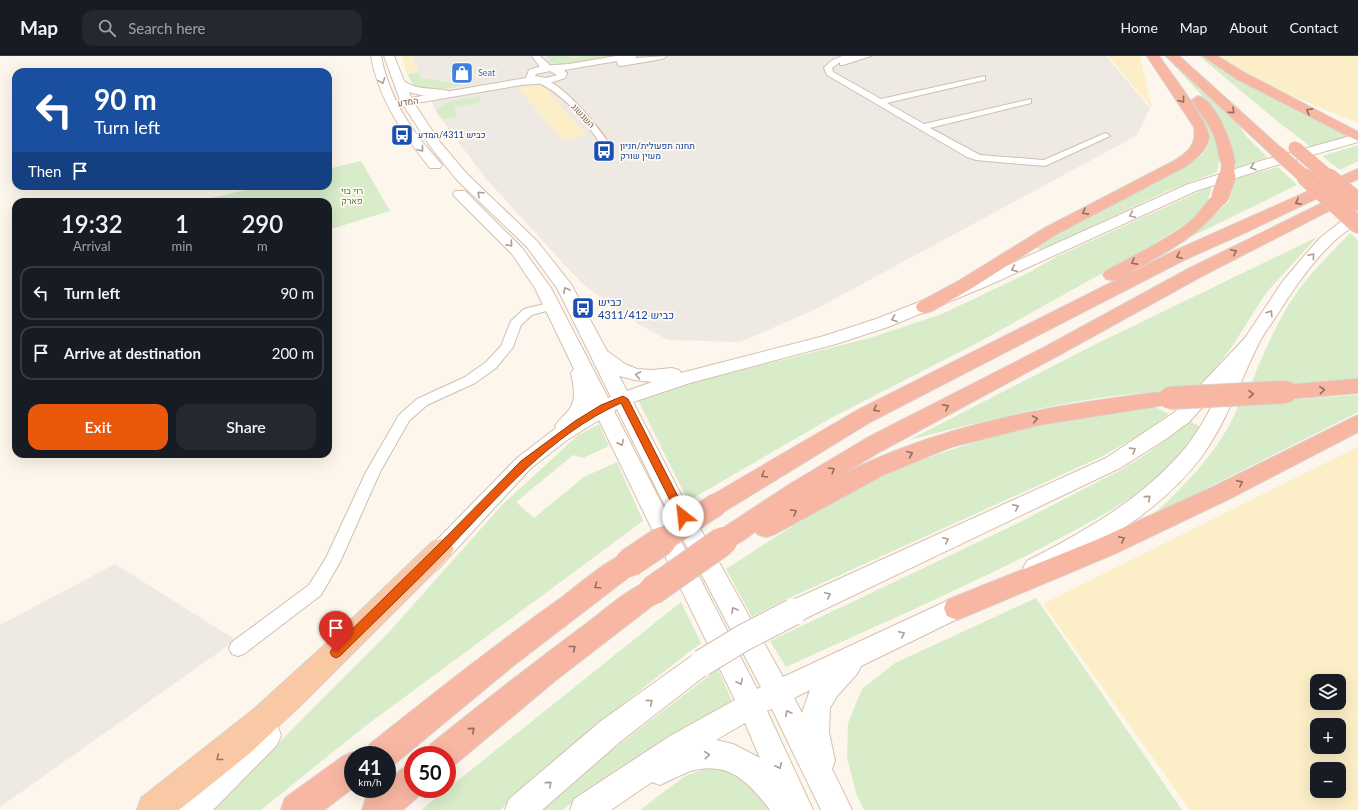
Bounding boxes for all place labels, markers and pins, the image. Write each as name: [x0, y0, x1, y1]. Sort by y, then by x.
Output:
shop icon: Seat: [449, 60, 475, 86]
place label: Seat: [478, 67, 496, 78]
bus stop icon: כביש 4311/המדע: [389, 122, 415, 148]
place label: כביש 4311/המדע: [418, 129, 486, 140]
bus stop icon: תחנה תפעולית/חניון מעוין שורק: [591, 138, 617, 164]
place label: תחנה תפעולית/חניון מעוין שורק: [620, 140, 695, 161]
bus stop icon: כביש 4311/כביש 412: [570, 295, 596, 321]
place label: כביש 4311/כביש 412: [598, 295, 674, 321]
pin: [319, 611, 353, 652]

